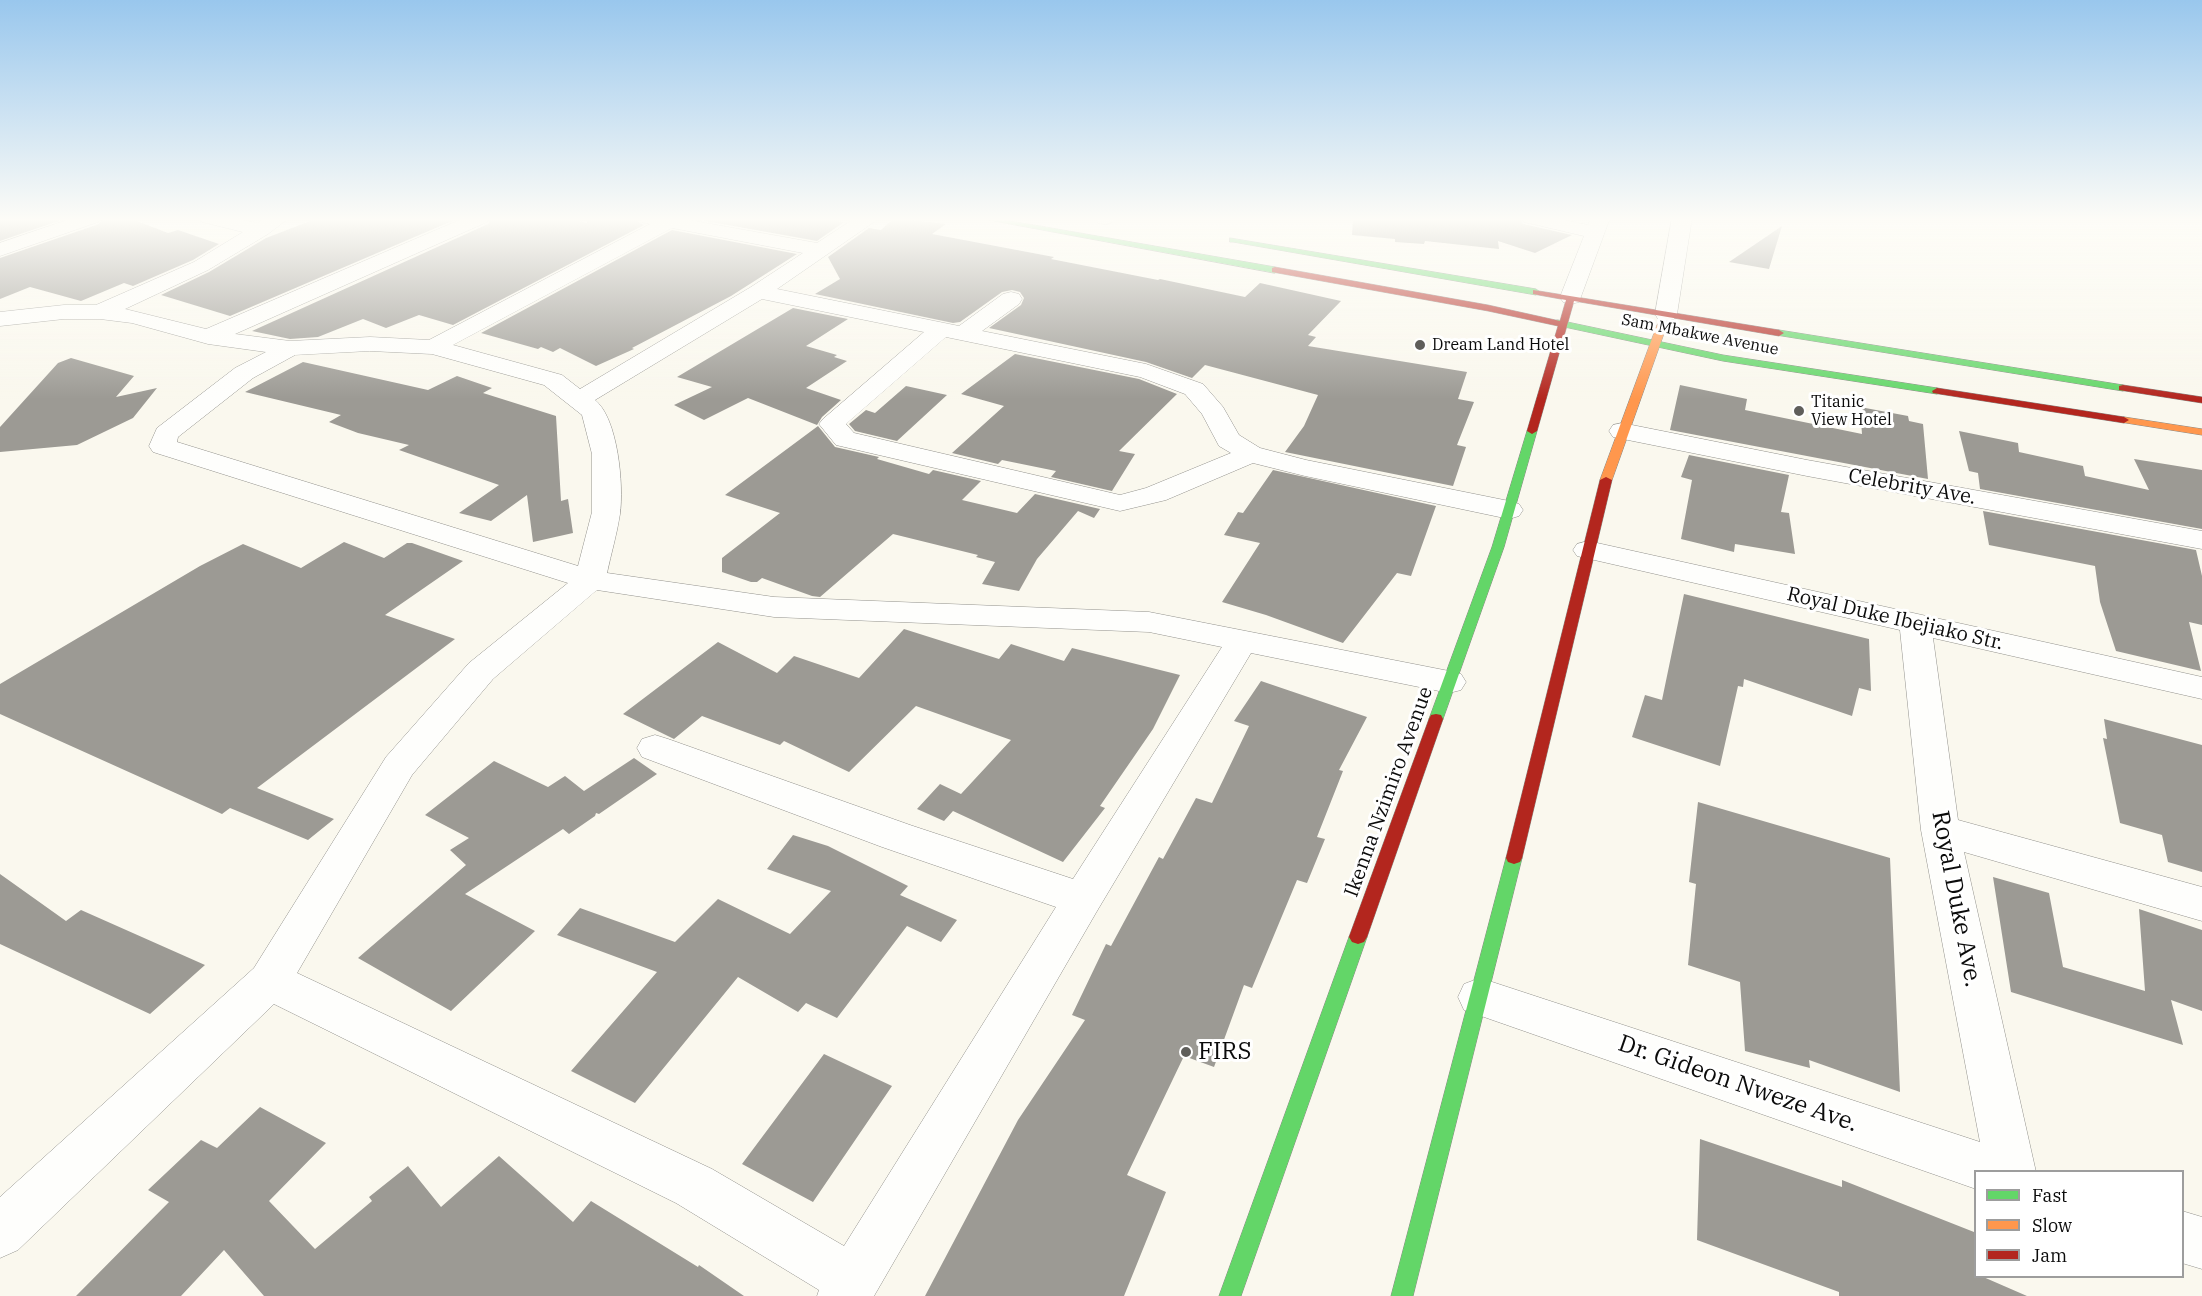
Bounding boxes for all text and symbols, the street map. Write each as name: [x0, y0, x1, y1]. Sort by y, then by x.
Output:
street label: Sam Mbakwe Avenue: [1620, 310, 1780, 360]
place label: Dream Land Hotel: [1432, 335, 1569, 355]
marker: Dream Land Hotel: [1413, 338, 1427, 352]
place label: Titanic View Hotel: [1811, 392, 1892, 430]
marker: Titanic View Hotel: [1792, 404, 1806, 418]
street label: Celebrity Ave.: [1846, 464, 1978, 510]
street label: Royal Duke Ibejiako Str.: [1785, 582, 2005, 656]
street label: Ikenna Nzimiro Avenue: [1340, 683, 1438, 901]
street label: Royal Duke Ave.: [1925, 809, 1987, 989]
street label: Dr. Gideon Nweze Ave.: [1614, 1029, 1862, 1139]
place label: FIRS: [1198, 1038, 1252, 1066]
marker: FIRS: [1179, 1045, 1193, 1059]
legend: [1974, 1170, 2184, 1278]
text: Fast: [2032, 1184, 2067, 1207]
text: Slow: [2032, 1214, 2072, 1237]
text: Jam: [2032, 1244, 2067, 1267]

